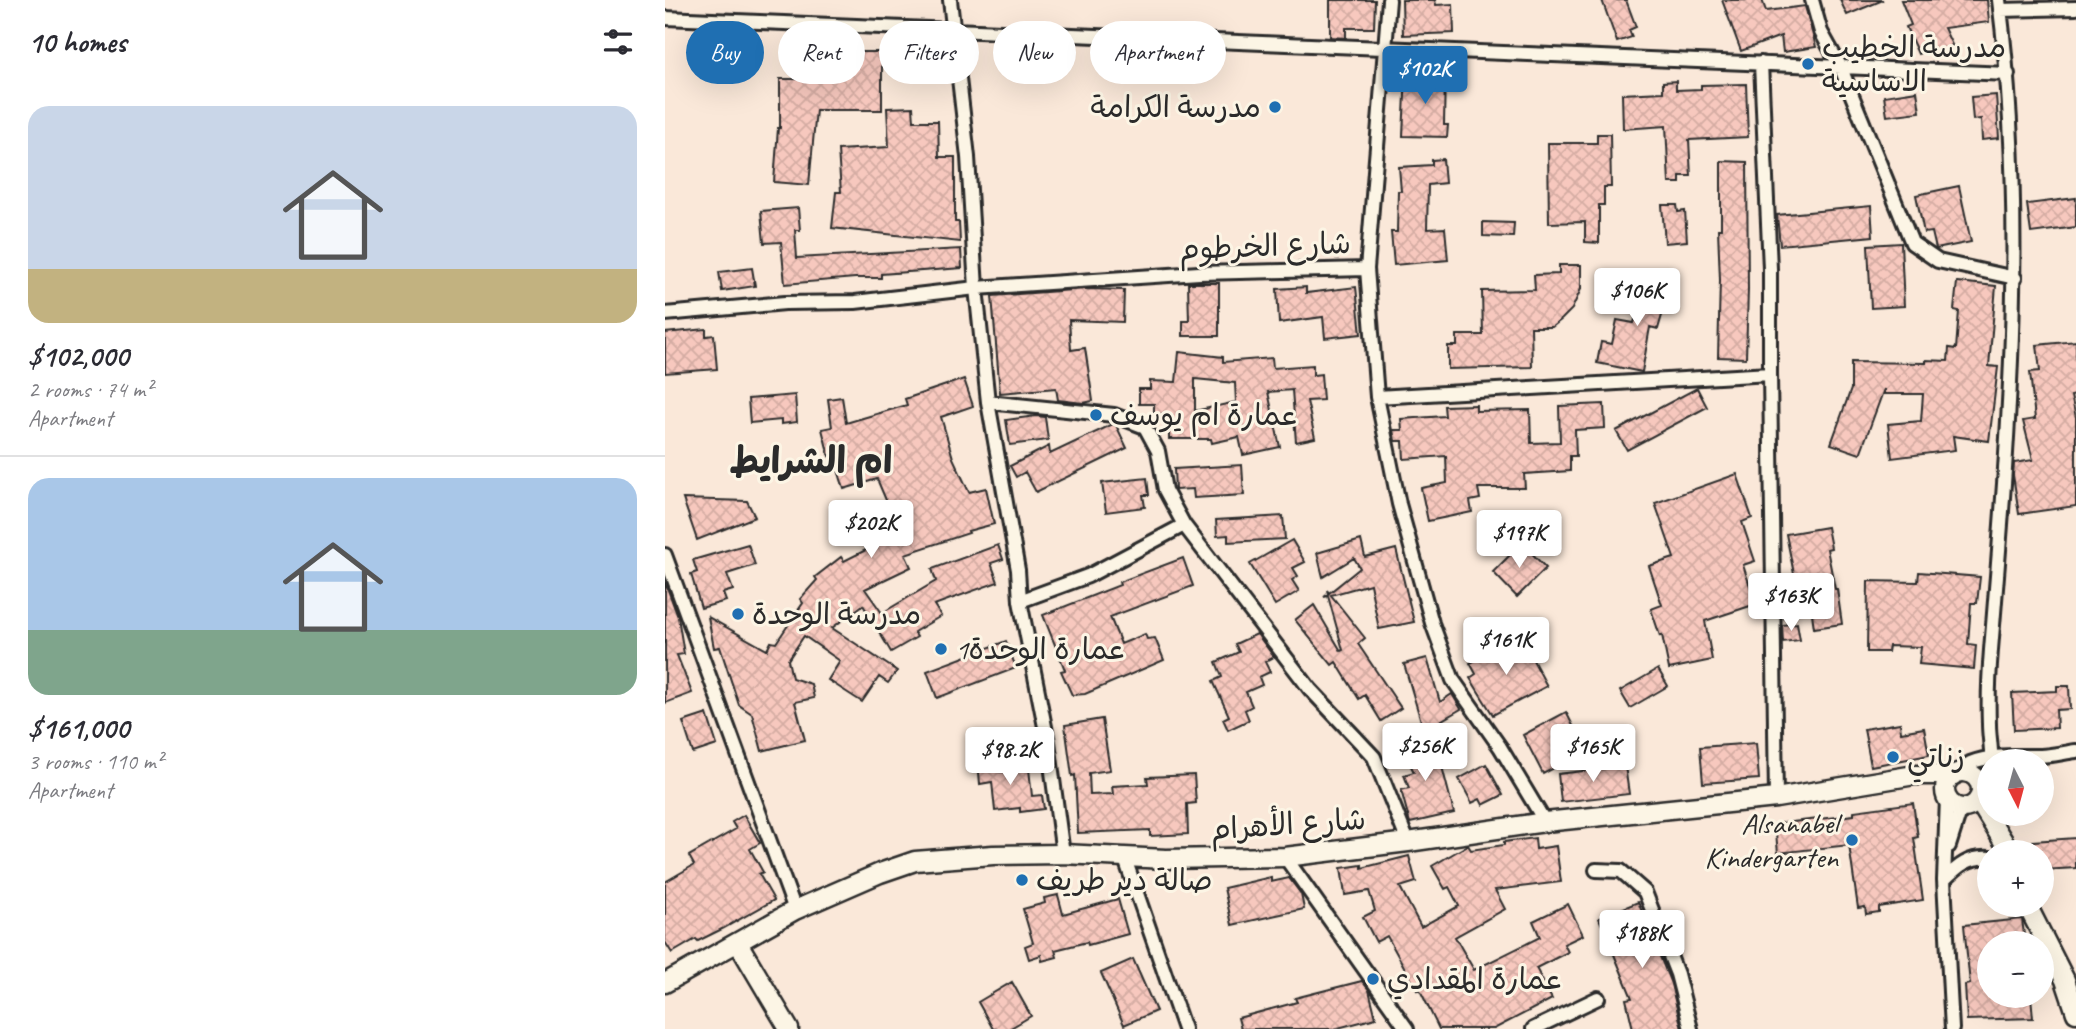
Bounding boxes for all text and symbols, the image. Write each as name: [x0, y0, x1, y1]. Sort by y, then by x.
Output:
chip: Buy: [686, 21, 764, 84]
chip: Rent: [778, 21, 865, 84]
chip: Filters: [879, 21, 979, 84]
chip: New: [993, 21, 1076, 84]
chip: Apartment: [1090, 21, 1226, 84]
text: 10 homes: [28, 23, 126, 61]
icon: filters: [599, 23, 637, 61]
place label: مدرسة الخطيب الاساسية: [1822, 28, 2006, 100]
pin: $102K: [1376, 46, 1474, 106]
text: $102K: [1398, 54, 1452, 83]
marker: مدرسة الخطيب الاساسية: [1800, 56, 1816, 72]
place label: مدرسة الكرامة: [1091, 88, 1261, 126]
marker: مدرسة الكرامة: [1267, 99, 1283, 115]
icon: home: [270, 152, 396, 278]
street label: شارع الخرطوم: [1179, 224, 1352, 272]
pin: $106K: [1588, 268, 1686, 328]
text: $106K: [1610, 276, 1664, 305]
text: $102,000: [28, 337, 128, 375]
text: 2 rooms · 74 m²: [28, 375, 152, 404]
place label: عمارة ام يوسف: [1110, 396, 1299, 437]
text: Apartment: [28, 404, 113, 433]
marker: عمارة ام يوسف: [1088, 407, 1104, 423]
district label: ام الشرايط: [730, 437, 892, 488]
pin: $202K: [822, 500, 920, 560]
text: $202K: [844, 508, 898, 537]
pin: $197K: [1470, 510, 1568, 570]
text: $197K: [1493, 518, 1545, 547]
icon: home: [270, 524, 396, 650]
pin: $163K: [1742, 574, 1840, 633]
text: $163K: [1764, 581, 1818, 610]
place label: مدرسة الوحدة: [752, 595, 921, 633]
marker: مدرسة الوحدة: [730, 606, 746, 622]
pin: $161K: [1457, 618, 1555, 677]
text: $161K: [1479, 625, 1533, 654]
place label: عمارة الوحدة1: [955, 630, 1127, 668]
marker: عمارة الوحدة1: [933, 641, 949, 657]
text: $161,000: [28, 709, 129, 747]
pin: $256K: [1376, 724, 1474, 783]
pin: $165K: [1544, 724, 1642, 784]
pin: $98.2K: [953, 728, 1067, 787]
text: $256K: [1398, 731, 1452, 760]
text: $165K: [1566, 732, 1620, 761]
text: $98.2K: [981, 735, 1039, 764]
place label: زناتي: [1907, 738, 1965, 783]
text: 3 rooms · 110 m²: [28, 747, 163, 776]
marker: زناتي: [1885, 749, 1901, 765]
north arrow: [1977, 749, 2055, 826]
map controls: [1977, 749, 2054, 1008]
text: Apartment: [28, 776, 113, 805]
street label: شارع الأهرام: [1209, 799, 1367, 852]
place label: Alsanabel Kindergarten: [1704, 804, 1843, 876]
marker: Alsanabel Kindergarten: [1844, 832, 1860, 848]
button: +: [1977, 840, 2054, 917]
place label: صالة دير طريف: [1036, 861, 1213, 899]
marker: صالة دير طريف: [1014, 872, 1030, 888]
pin: $188K: [1593, 911, 1691, 970]
text: $188K: [1615, 918, 1669, 947]
button: −: [1977, 931, 2054, 1008]
place label: عمارة المقدادي: [1387, 960, 1564, 1000]
marker: عمارة المقدادي: [1365, 971, 1381, 987]

